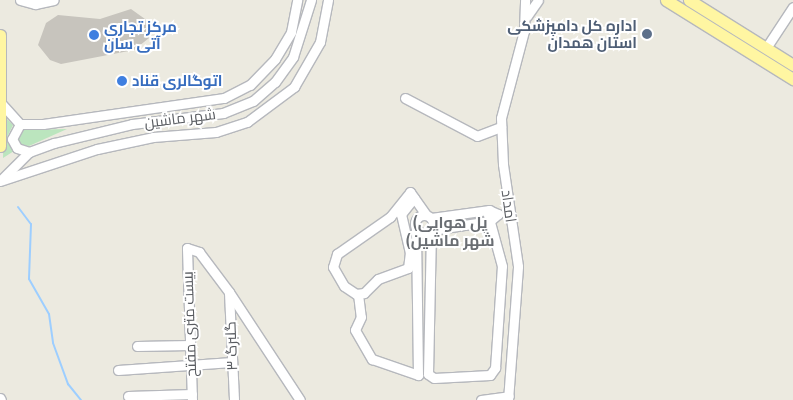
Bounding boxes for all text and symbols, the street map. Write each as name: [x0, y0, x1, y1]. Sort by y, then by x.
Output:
place label: اداره کل دامپزشکی استان همدان: [507, 16, 637, 51]
place label: مرکز تجاری آتی سان: [104, 17, 177, 52]
marker: اداره کل دامپزشکی استان همدان: [641, 28, 653, 40]
marker: مرکز تجاری آتی سان: [88, 29, 100, 41]
place label: اتوگالری قناد: [132, 72, 222, 90]
marker: اتوگالری قناد: [116, 75, 128, 87]
street label: شهر ماشین: [143, 105, 217, 131]
street label: امداد: [498, 188, 520, 224]
district label: (پل هوایی (شهر ماشین: [405, 213, 495, 251]
street label: بیست متری مفتح: [178, 271, 200, 377]
street label: گلبرگ ۳: [221, 321, 241, 371]

